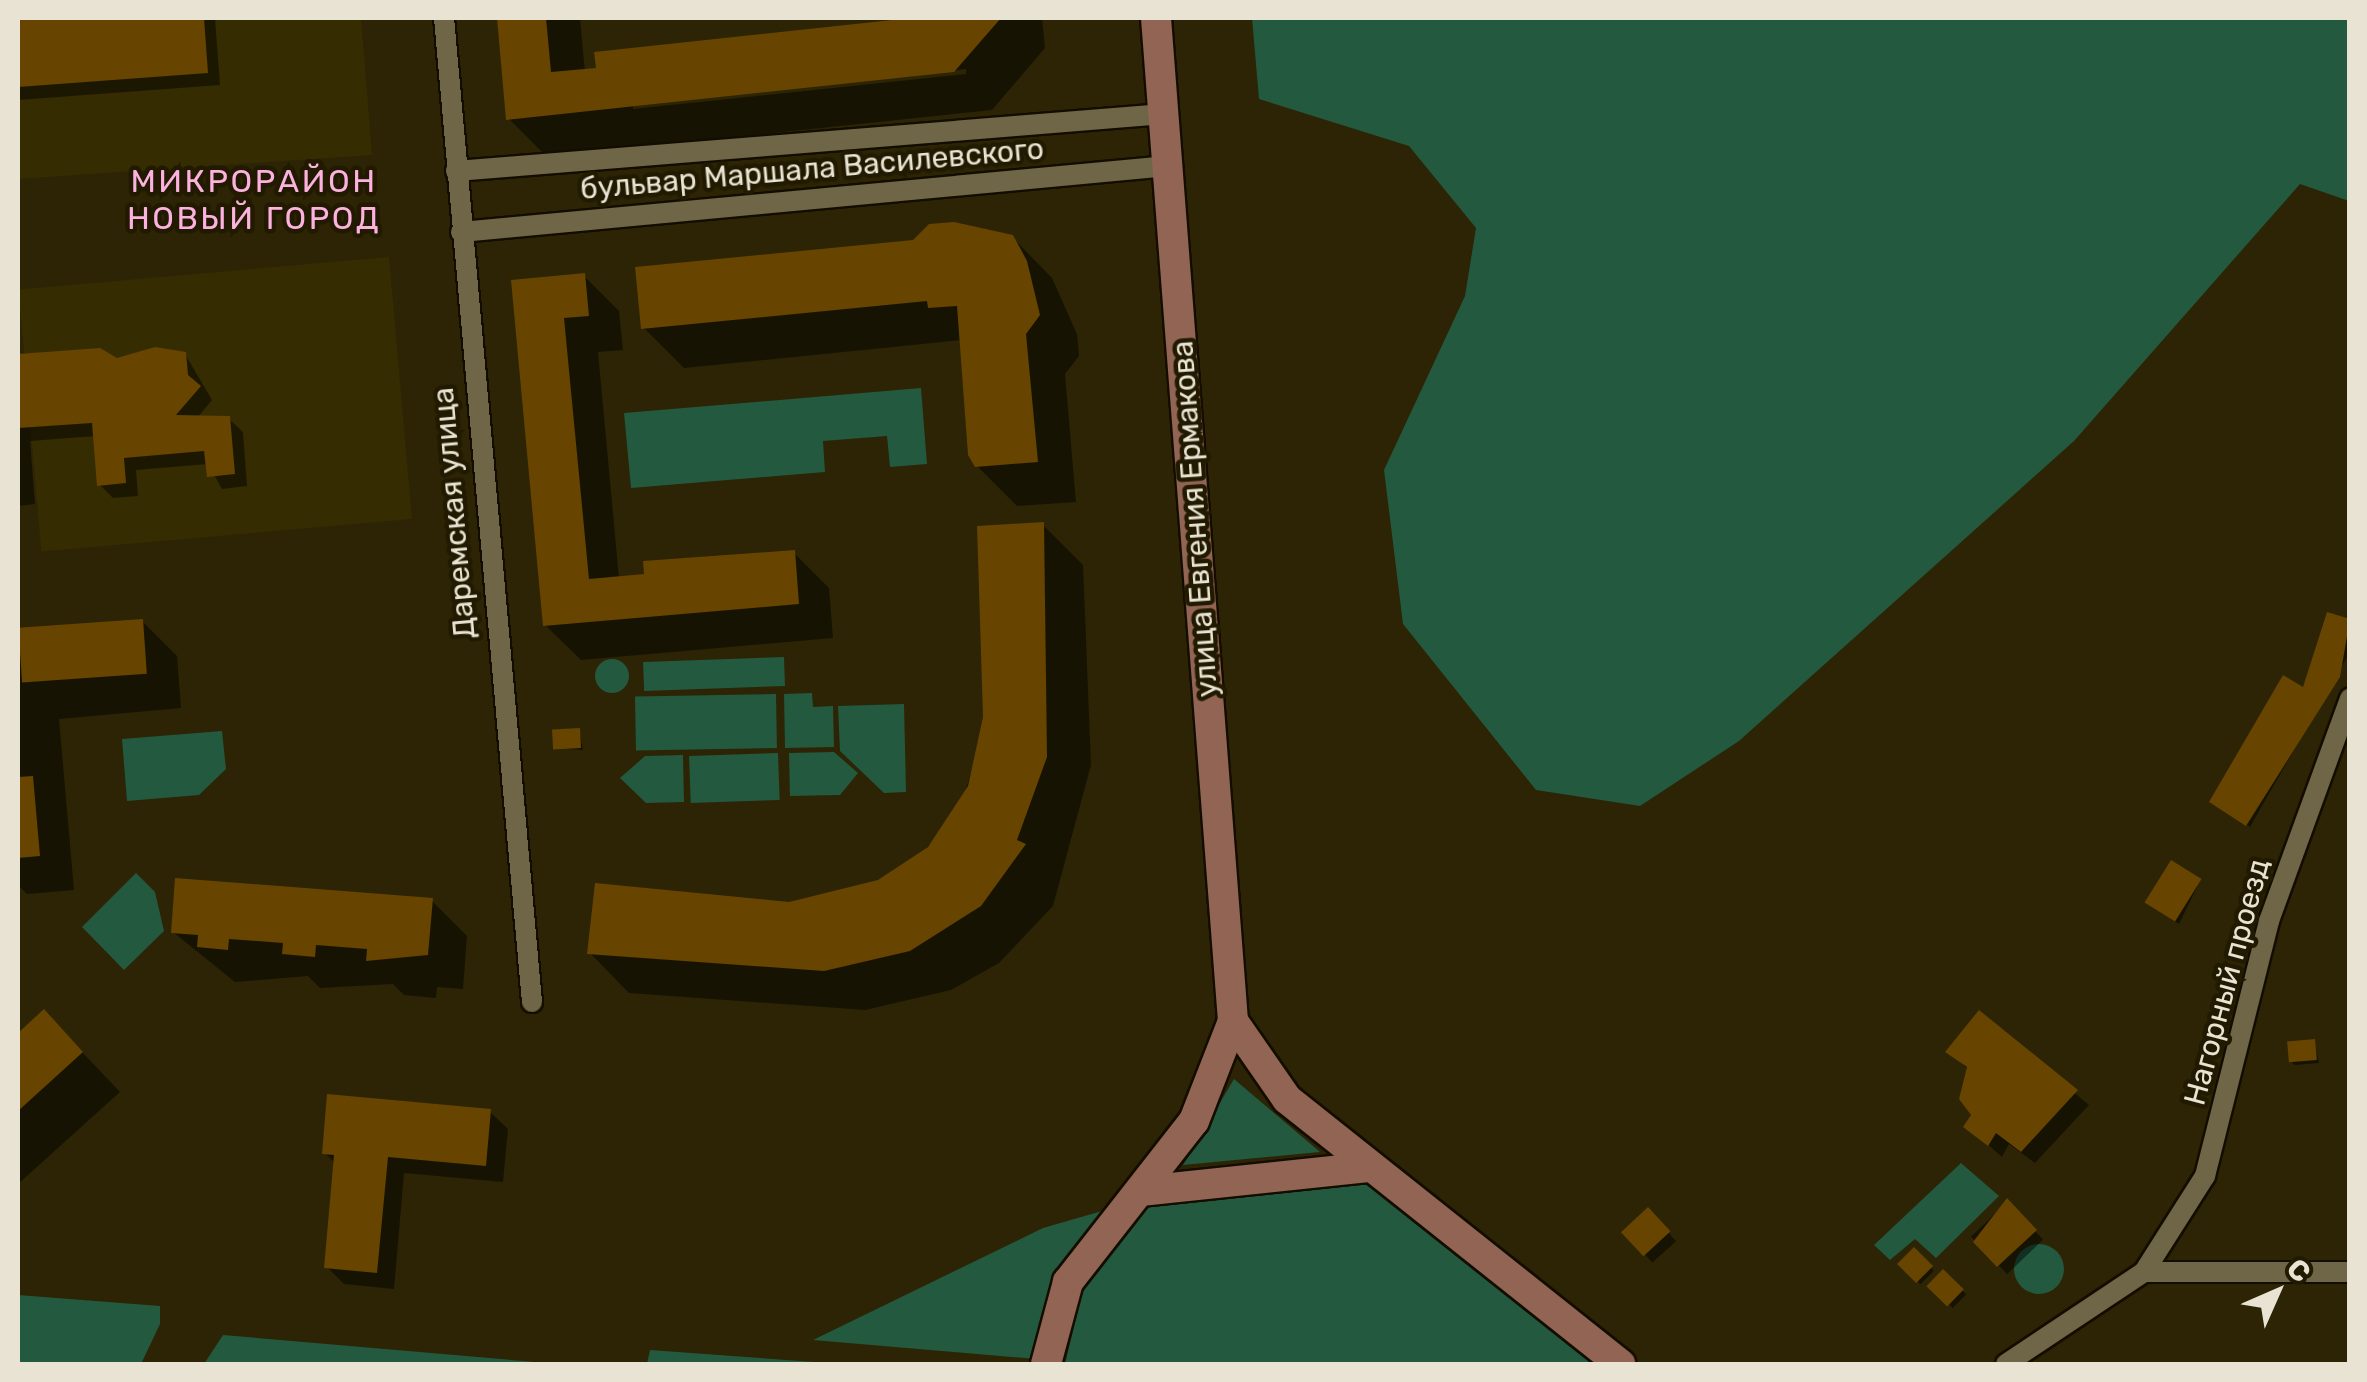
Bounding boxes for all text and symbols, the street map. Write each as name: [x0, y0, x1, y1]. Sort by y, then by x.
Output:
street label: бульвар Маршала Василевского: [579, 131, 1045, 207]
district label: МИКРОРАЙОН НОВЫЙ ГОРОД: [127, 163, 381, 238]
street label: улица Евгения Ермакова: [1165, 340, 1225, 698]
street label: Даремская улица: [425, 386, 483, 640]
street label: Нагорный проезд: [2177, 855, 2277, 1109]
north arrow: [2227, 1242, 2327, 1342]
text: С: [2280, 1252, 2317, 1289]

